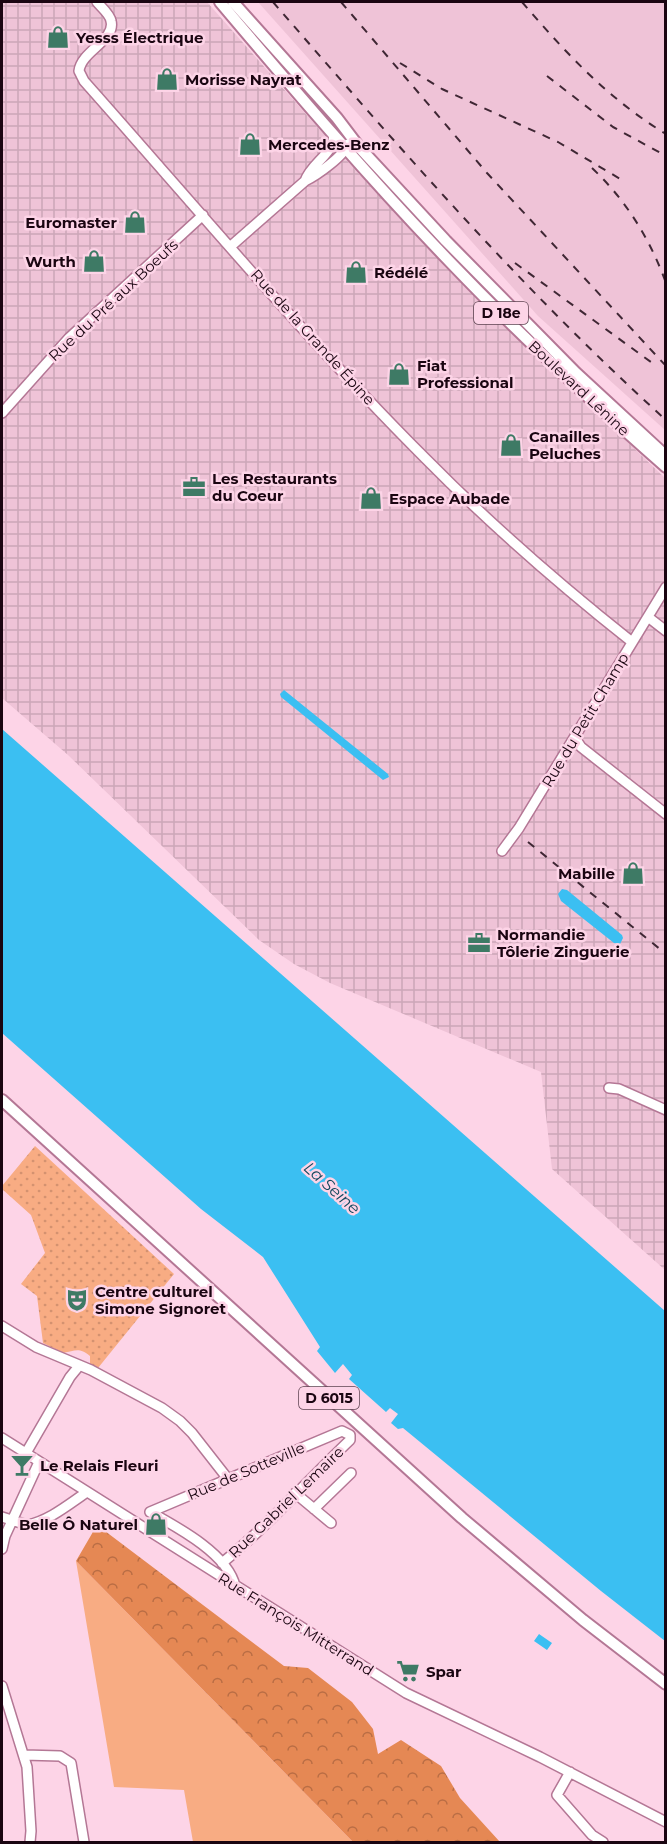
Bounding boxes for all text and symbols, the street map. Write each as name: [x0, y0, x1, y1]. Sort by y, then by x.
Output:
shop icon: Yesss Électrique: [45, 24, 71, 50]
place label: Yesss Électrique: [75, 28, 203, 47]
shop icon: Morisse Nayrat: [154, 66, 180, 92]
place label: Morisse Nayrat: [185, 70, 302, 89]
shop icon: Mercedes-Benz: [237, 131, 263, 157]
place label: Mercedes-Benz: [268, 135, 389, 154]
shop icon: Euromaster: [122, 209, 148, 235]
place label: Euromaster: [25, 213, 118, 232]
street label: Rue du Pré aux Boeufs: [44, 235, 182, 365]
shop icon: Wurth: [81, 248, 107, 274]
place label: Wurth: [25, 252, 76, 271]
shop icon: Rédélé: [343, 259, 369, 285]
place label: Rédélé: [374, 263, 428, 282]
street label: Rue de la Grande Épine: [247, 265, 379, 409]
road number: D 18e: [474, 302, 528, 324]
street label: Boulevard Lénine: [524, 336, 634, 440]
place label: Fiat Professional: [417, 356, 514, 392]
shop icon: Fiat Professional: [386, 361, 412, 387]
place label: Canailles Peluches: [529, 427, 601, 463]
shop icon: Canailles Peluches: [498, 432, 524, 458]
place label: Les Restaurants du Coeur: [212, 469, 337, 505]
office icon: Les Restaurants du Coeur: [181, 474, 207, 500]
shop icon: Espace Aubade: [358, 485, 384, 511]
place label: Espace Aubade: [389, 489, 510, 508]
street label: Rue du Petit Champ: [537, 649, 633, 791]
shop icon: Mabille: [620, 860, 646, 886]
place label: Mabille: [558, 864, 615, 883]
place label: Normandie Tôlerie Zinguerie: [497, 925, 630, 961]
office icon: Normandie Tôlerie Zinguerie: [466, 930, 492, 956]
water label: La Seine: [300, 1158, 364, 1218]
place label: Centre culturel Simone Signoret: [95, 1282, 226, 1318]
theatre icon: Centre culturel Simone Signoret: [64, 1287, 90, 1313]
road number: D 6015: [299, 1387, 359, 1409]
street label: Rue de Sotteville: [184, 1438, 308, 1504]
street label: Rue Gabriel Lemaire: [224, 1442, 348, 1562]
bar icon: Le Relais Fleuri: [9, 1452, 35, 1478]
place label: Le Relais Fleuri: [40, 1456, 159, 1475]
shop icon: Belle Ô Naturel: [143, 1511, 169, 1537]
place label: Belle Ô Naturel: [19, 1515, 138, 1534]
street label: Rue François Mitterrand: [215, 1568, 377, 1680]
supermarket icon: Spar: [395, 1658, 421, 1684]
place label: Spar: [426, 1662, 462, 1681]

